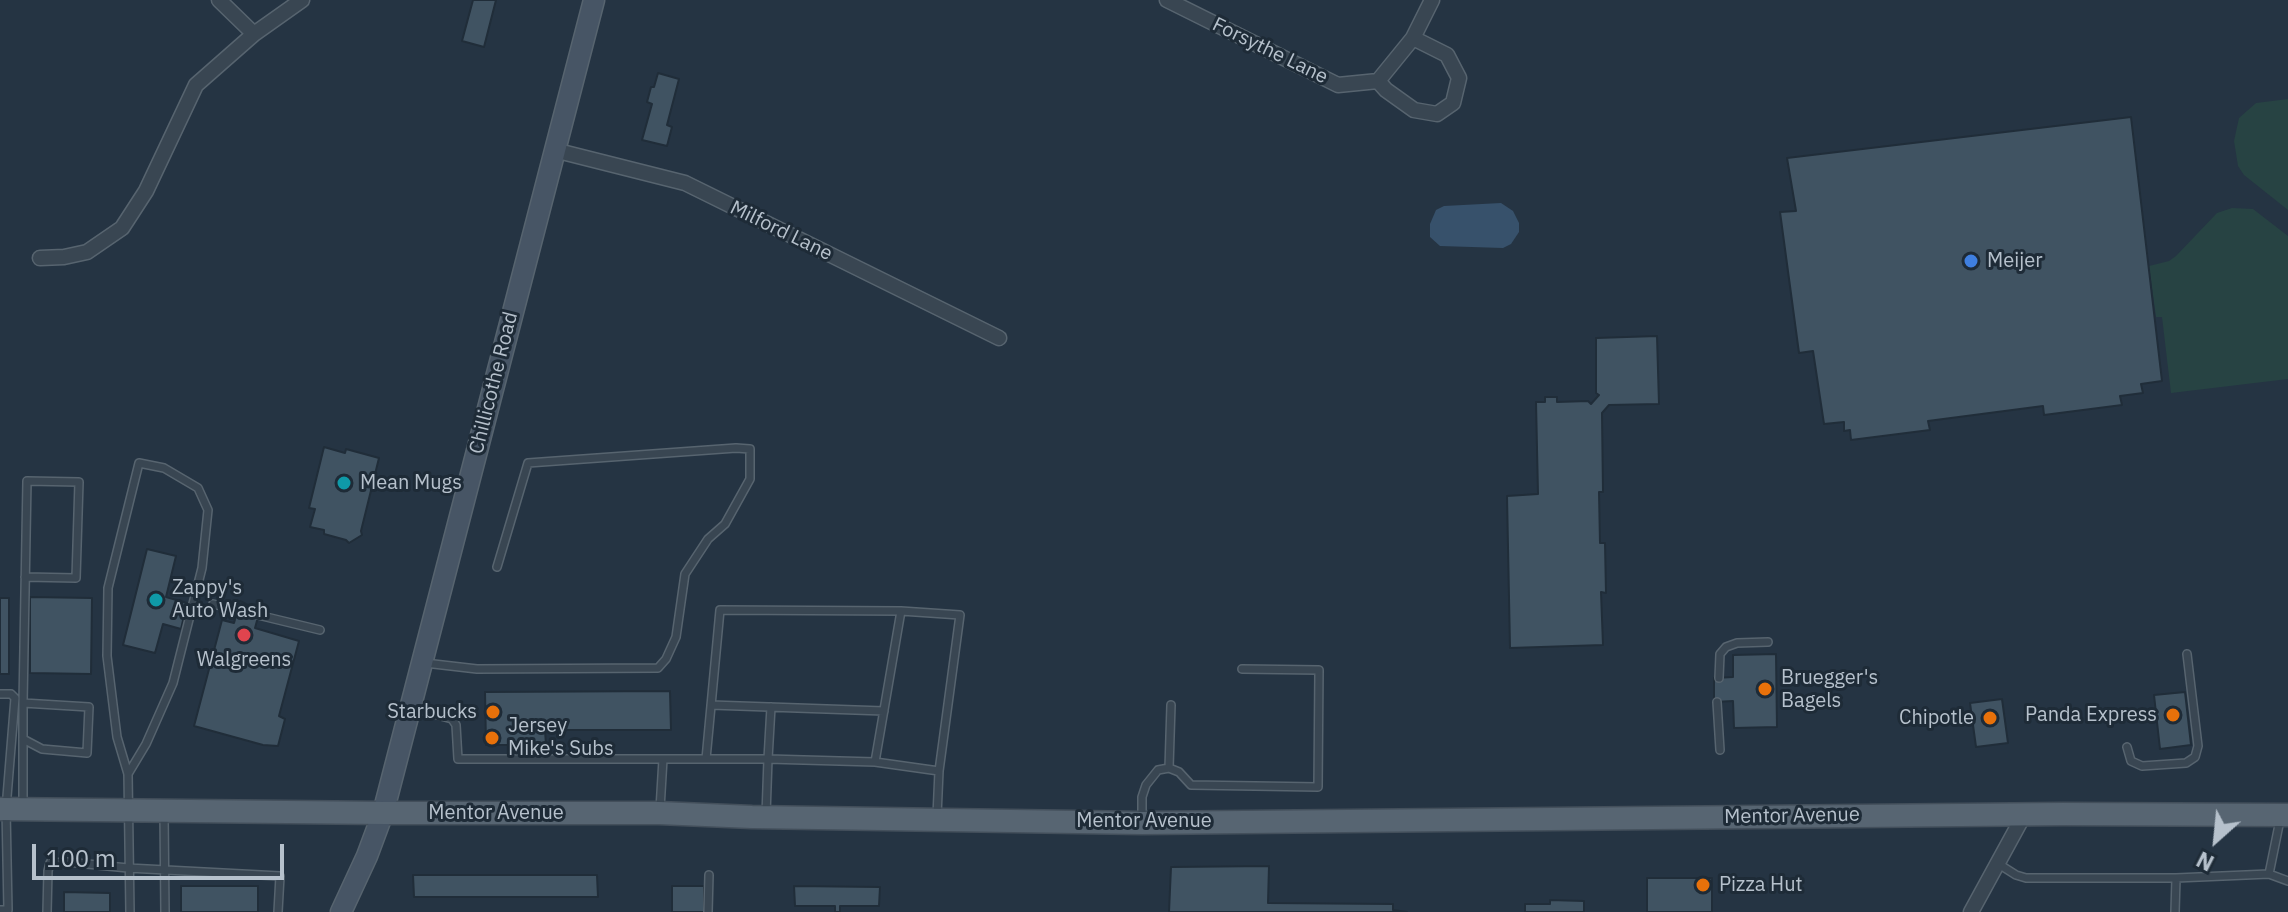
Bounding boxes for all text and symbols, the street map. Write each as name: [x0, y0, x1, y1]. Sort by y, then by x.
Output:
street label: Forsythe Lane: [1208, 13, 1332, 89]
street label: Milford Lane: [726, 196, 836, 266]
place label: Meijer: [1987, 249, 2043, 273]
marker: Meijer: [1962, 252, 1980, 270]
street label: Chillicothe Road: [465, 309, 523, 457]
place label: Mean Mugs: [360, 471, 462, 495]
marker: Mean Mugs: [335, 474, 353, 492]
place label: Zappy's Auto Wash: [172, 576, 268, 623]
marker: Zappy's Auto Wash: [147, 591, 165, 609]
marker: Walgreens: [235, 626, 253, 644]
place label: Walgreens: [197, 648, 291, 672]
place label: Bruegger's Bagels: [1781, 666, 1878, 713]
marker: Bruegger's Bagels: [1756, 680, 1774, 698]
place label: Starbucks: [387, 700, 477, 724]
marker: Starbucks: [484, 703, 502, 721]
place label: Panda Express: [2025, 703, 2157, 727]
place label: Chipotle: [1899, 706, 1974, 730]
marker: Panda Express: [2164, 706, 2182, 724]
marker: Chipotle: [1981, 709, 1999, 727]
place label: Jersey Mike's Subs: [508, 714, 614, 761]
marker: Jersey Mike's Subs: [483, 729, 501, 747]
north arrow: [2176, 800, 2256, 880]
street label: Mentor Avenue: [428, 801, 564, 825]
street label: Mentor Avenue: [1724, 803, 1860, 829]
street label: Mentor Avenue: [1076, 809, 1212, 833]
scale bar: [36, 828, 288, 878]
text: 100 m: [46, 842, 116, 874]
text: N: [2191, 845, 2219, 878]
place label: Pizza Hut: [1719, 873, 1803, 897]
marker: Pizza Hut: [1694, 876, 1712, 894]

